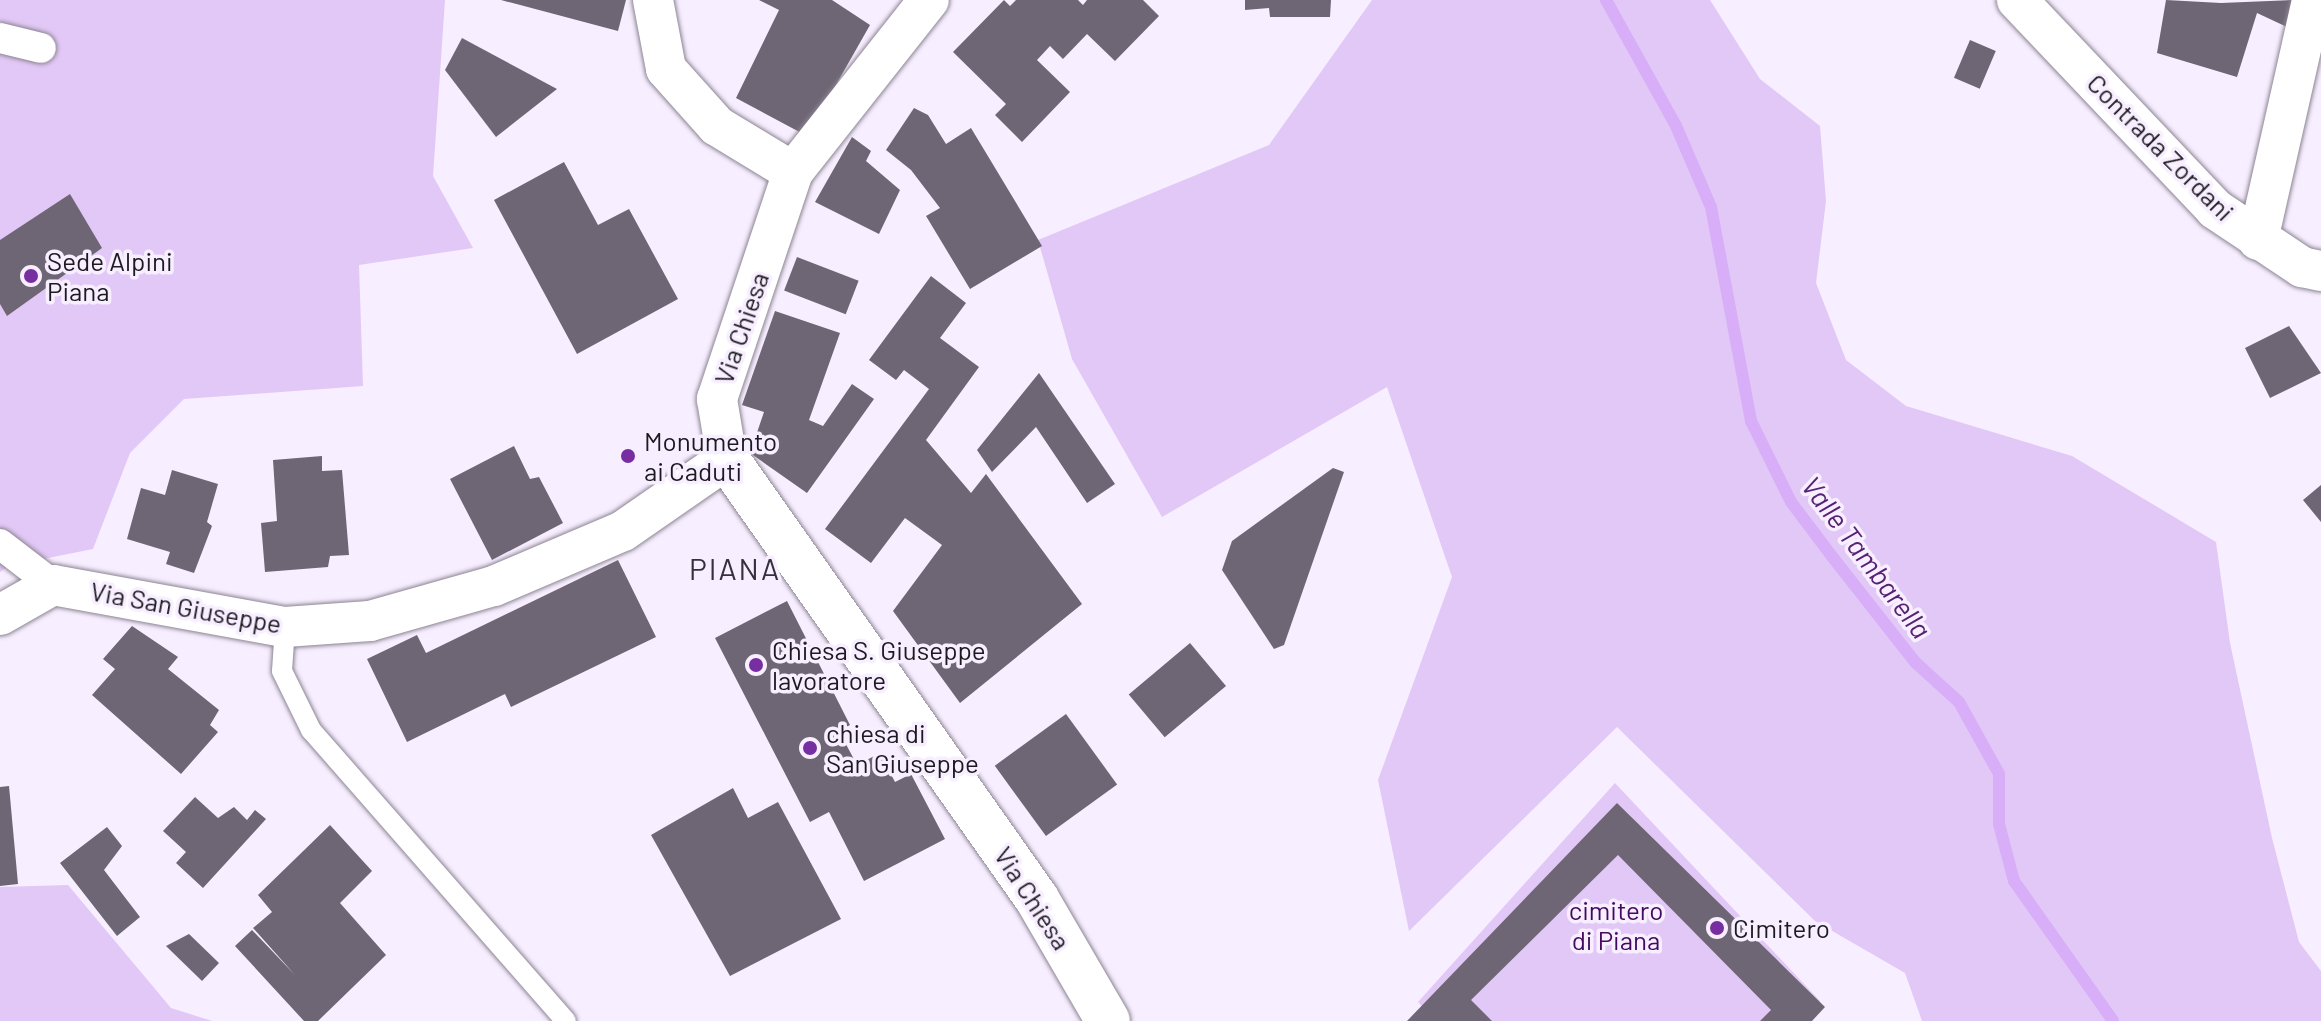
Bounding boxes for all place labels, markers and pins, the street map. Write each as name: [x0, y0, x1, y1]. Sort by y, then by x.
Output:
place label: Sede Alpini Piana: [47, 245, 173, 306]
marker: Sede Alpini Piana: [22, 267, 40, 285]
place label: Monumento ai Caduti: [644, 425, 777, 486]
marker: Monumento ai Caduti: [619, 447, 637, 465]
place label: Chiesa S. Giuseppe lavoratore: [772, 634, 986, 696]
marker: Chiesa S. Giuseppe lavoratore: [747, 656, 765, 674]
place label: chiesa di San Giuseppe: [826, 717, 979, 778]
marker: chiesa di San Giuseppe: [801, 739, 819, 757]
place label: Cimitero: [1733, 912, 1830, 944]
marker: Cimitero: [1708, 919, 1726, 937]

